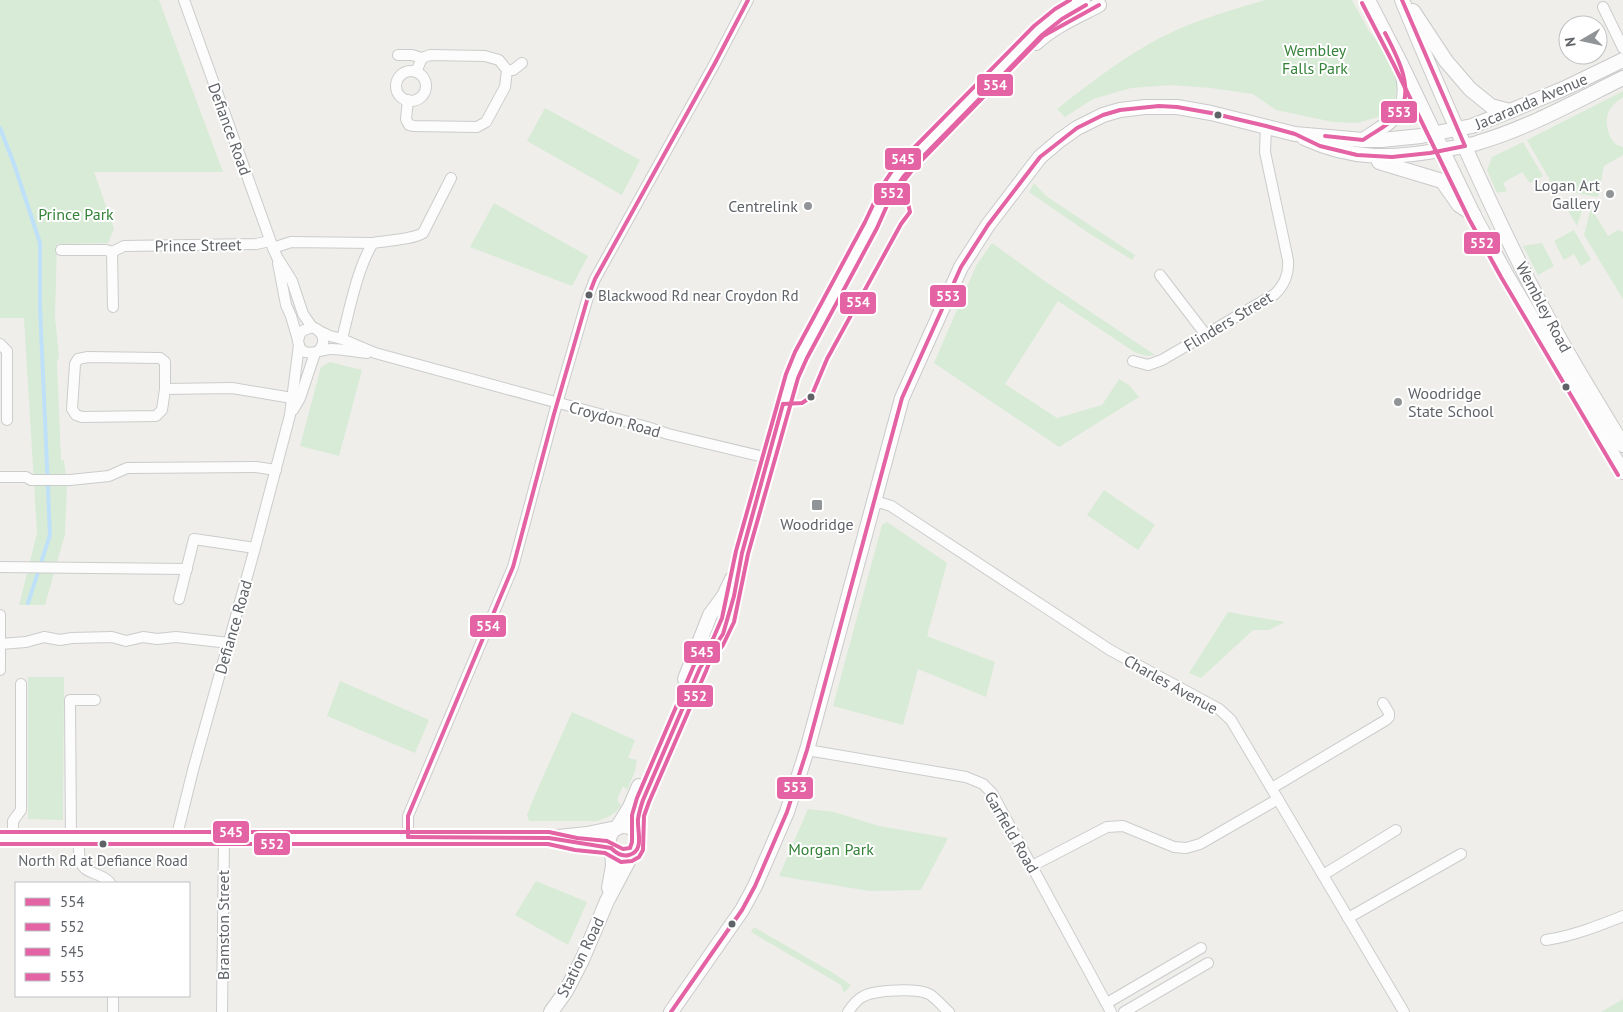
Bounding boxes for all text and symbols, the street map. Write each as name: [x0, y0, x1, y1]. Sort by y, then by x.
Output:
north arrow: [1558, 15, 1608, 65]
text: N: [1561, 36, 1580, 48]
park label: Wembley Falls Park: [1282, 40, 1348, 78]
street label: Jacaranda Avenue: [1471, 68, 1590, 134]
line badge: 554: [976, 73, 1014, 97]
text: 554: [983, 76, 1007, 94]
street label: Defiance Road: [204, 80, 256, 178]
line badge: 553: [1380, 100, 1418, 124]
text: 553: [1387, 103, 1411, 121]
unlabelled marker: [1213, 110, 1223, 120]
line badge: 545: [884, 147, 922, 171]
text: 545: [891, 150, 915, 168]
place label: Logan Art Gallery: [1534, 175, 1601, 213]
line badge: 552: [873, 182, 911, 206]
text: 552: [880, 184, 904, 202]
marker: Logan Art Gallery: [1604, 188, 1616, 200]
place label: Centrelink: [728, 196, 798, 216]
marker: Centrelink: [802, 200, 814, 212]
park label: Prince Park: [38, 204, 114, 224]
line badge: 552: [1463, 231, 1501, 255]
street label: Prince Street: [154, 234, 242, 256]
text: 552: [1470, 234, 1494, 252]
street label: Wembley Road: [1512, 258, 1576, 356]
line badge: 553: [929, 284, 967, 308]
place label: Blackwood Rd near Croydon Rd: [598, 286, 799, 305]
street label: Flinders Street: [1180, 286, 1277, 355]
text: 553: [936, 287, 960, 305]
marker: Blackwood Rd near Croydon Rd: [584, 290, 594, 300]
line badge: 554: [839, 291, 877, 315]
text: 554: [846, 293, 870, 311]
unlabelled marker: [1561, 382, 1571, 392]
place label: Woodridge State School: [1408, 383, 1494, 421]
unlabelled marker: [806, 392, 816, 402]
street label: Croydon Road: [567, 396, 663, 442]
marker: Woodridge State School: [1392, 396, 1404, 408]
marker: Woodridge: [810, 498, 824, 512]
place label: Woodridge: [780, 514, 854, 534]
street label: Defiance Road: [210, 578, 256, 676]
line badge: 554: [469, 614, 507, 638]
text: 554: [476, 617, 500, 635]
line badge: 545: [683, 640, 721, 664]
text: 545: [690, 643, 714, 661]
street label: Charles Avenue: [1120, 650, 1222, 718]
line badge: 552: [676, 684, 714, 708]
text: 552: [683, 687, 707, 705]
line badge: 553: [776, 776, 814, 800]
text: 553: [783, 778, 807, 796]
street label: Garfield Road: [980, 787, 1044, 877]
line badge: 545: [212, 820, 250, 844]
text: 545: [219, 823, 243, 841]
line badge: 552: [253, 832, 291, 856]
text: 552: [260, 835, 284, 853]
marker: North Rd at Defiance Road: [98, 839, 108, 849]
park label: Morgan Park: [788, 839, 874, 859]
place label: North Rd at Defiance Road: [18, 851, 188, 870]
street label: Bramston Street: [213, 869, 233, 980]
legend: [15, 882, 190, 997]
text: 554: [60, 892, 85, 911]
street label: Station Road: [552, 913, 608, 1001]
text: 552: [60, 917, 85, 936]
unlabelled marker: [727, 919, 737, 929]
text: 545: [60, 942, 85, 961]
text: 553: [60, 967, 85, 986]

